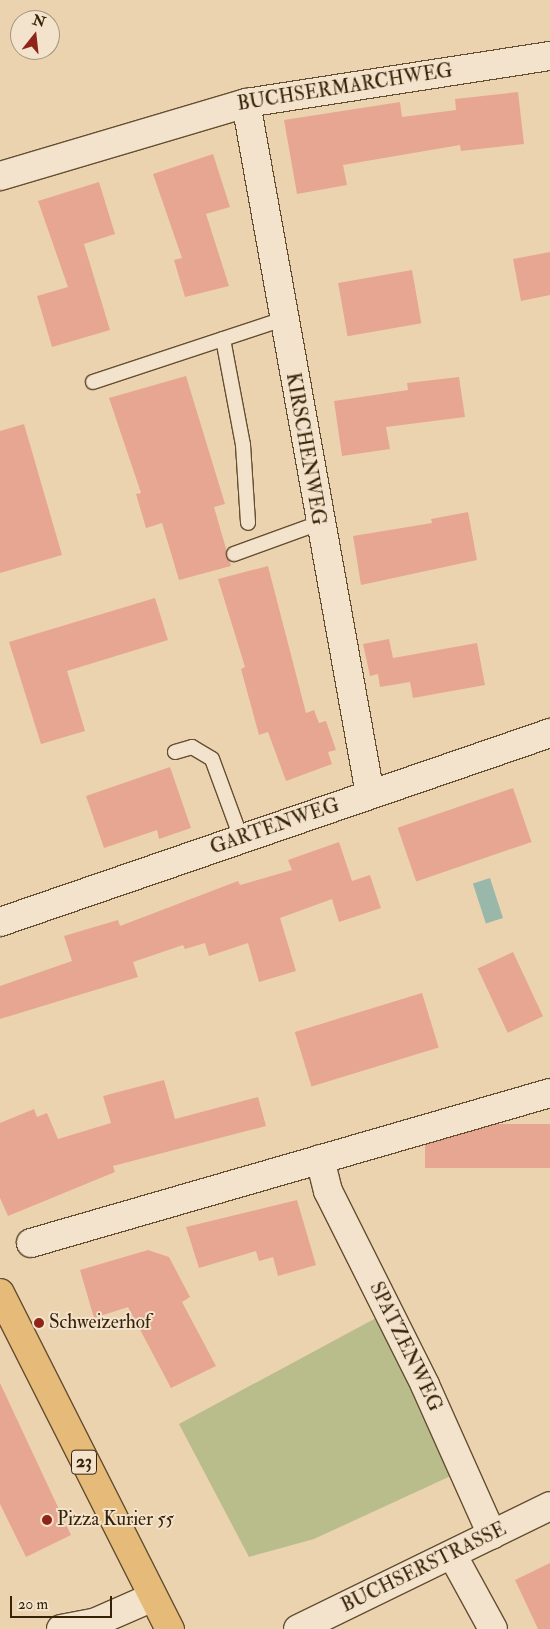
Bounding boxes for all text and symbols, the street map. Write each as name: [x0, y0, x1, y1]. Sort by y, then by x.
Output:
north arrow: [10, 10, 60, 60]
text: N: [31, 11, 47, 31]
street label: BUCHSERMARCHWEG: [236, 60, 454, 116]
street label: KIRSCHENWEG: [280, 371, 330, 527]
street label: GARTENWEG: [207, 794, 343, 860]
street label: SPATZENWEG: [364, 1279, 446, 1415]
place label: Schweizerhof: [49, 1312, 151, 1334]
marker: Schweizerhof: [33, 1317, 45, 1329]
road number: 23: [70, 1446, 98, 1478]
place label: Pizza Kurier 55: [57, 1509, 174, 1531]
marker: Pizza Kurier 55: [41, 1514, 53, 1526]
street label: BUCHSERSTRASSE: [338, 1518, 510, 1618]
scale bar: [12, 1586, 115, 1618]
text: 20 m: [18, 1595, 48, 1614]

